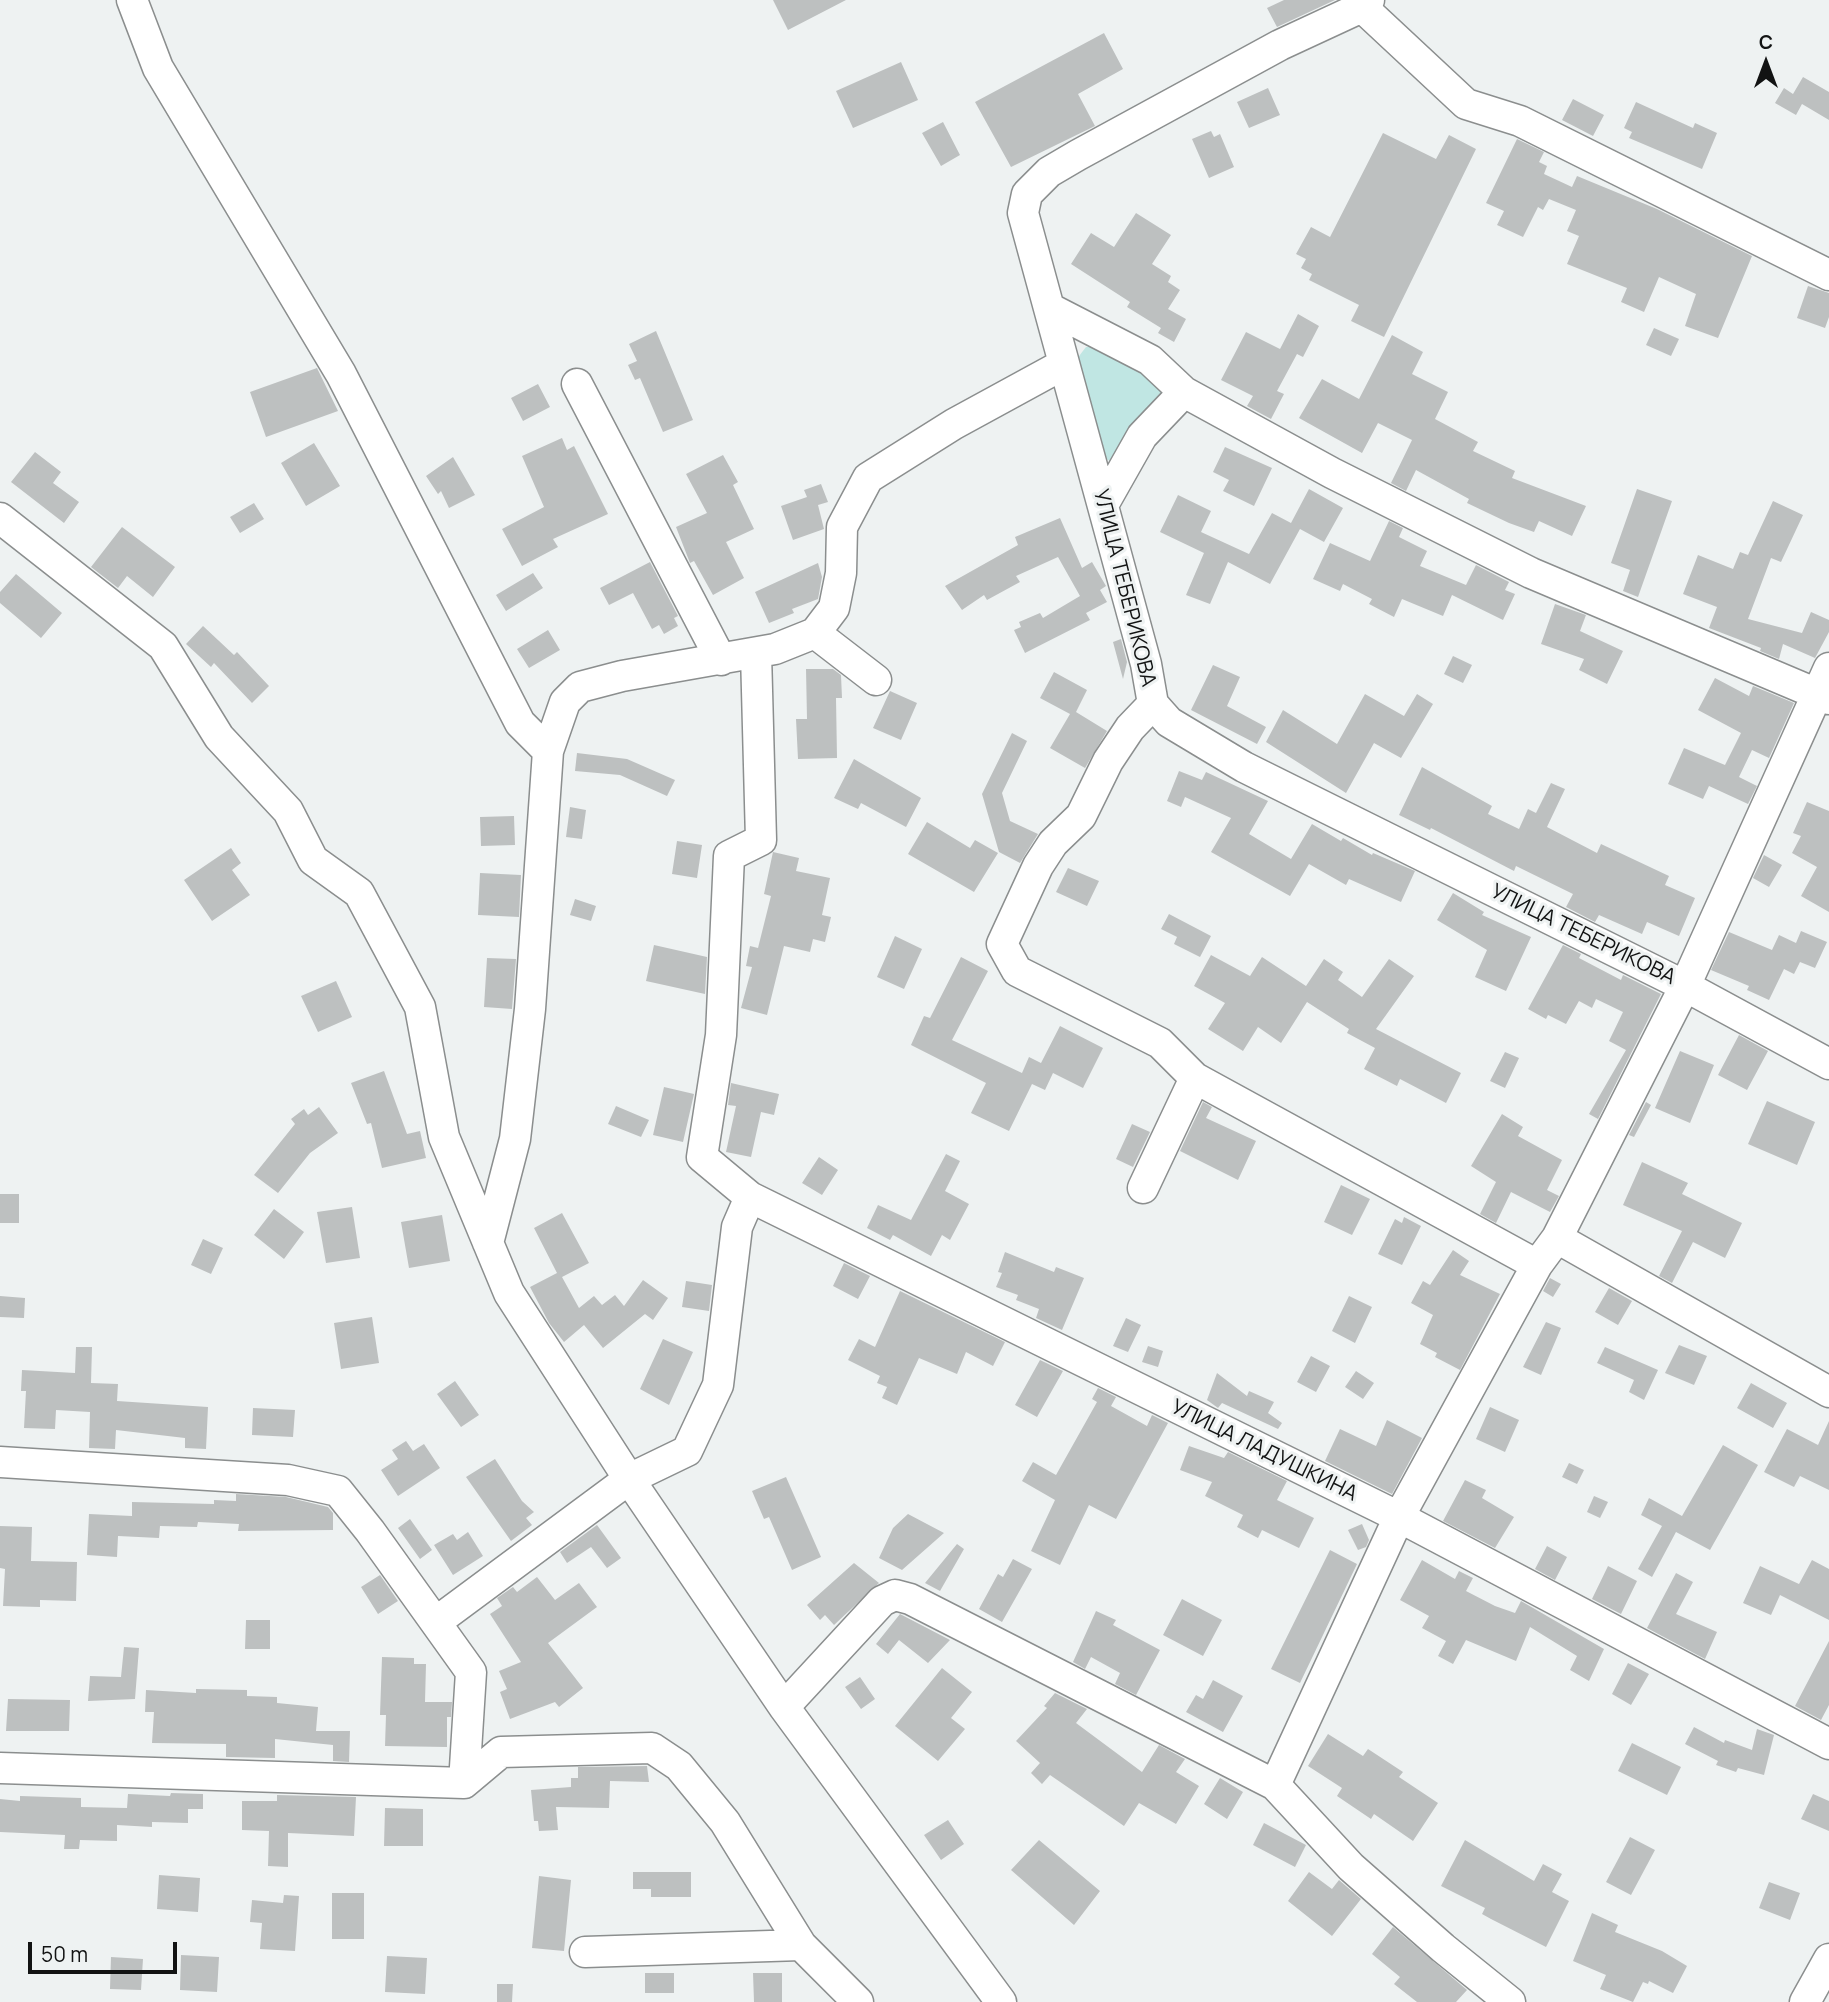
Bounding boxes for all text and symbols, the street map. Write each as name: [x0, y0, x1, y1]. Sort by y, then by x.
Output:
north arrow: [1731, 28, 1801, 98]
text: С: [1759, 29, 1773, 55]
street label: УЛИЦА ТЕБЕРИКОВА: [1087, 487, 1161, 689]
street label: УЛИЦА ТЕБЕРИКОВА: [1486, 879, 1680, 991]
street label: УЛИЦА ЛАДУШКИНА: [1167, 1395, 1361, 1507]
scale bar: [32, 1928, 180, 1972]
text: 50 m: [41, 1940, 88, 1968]

